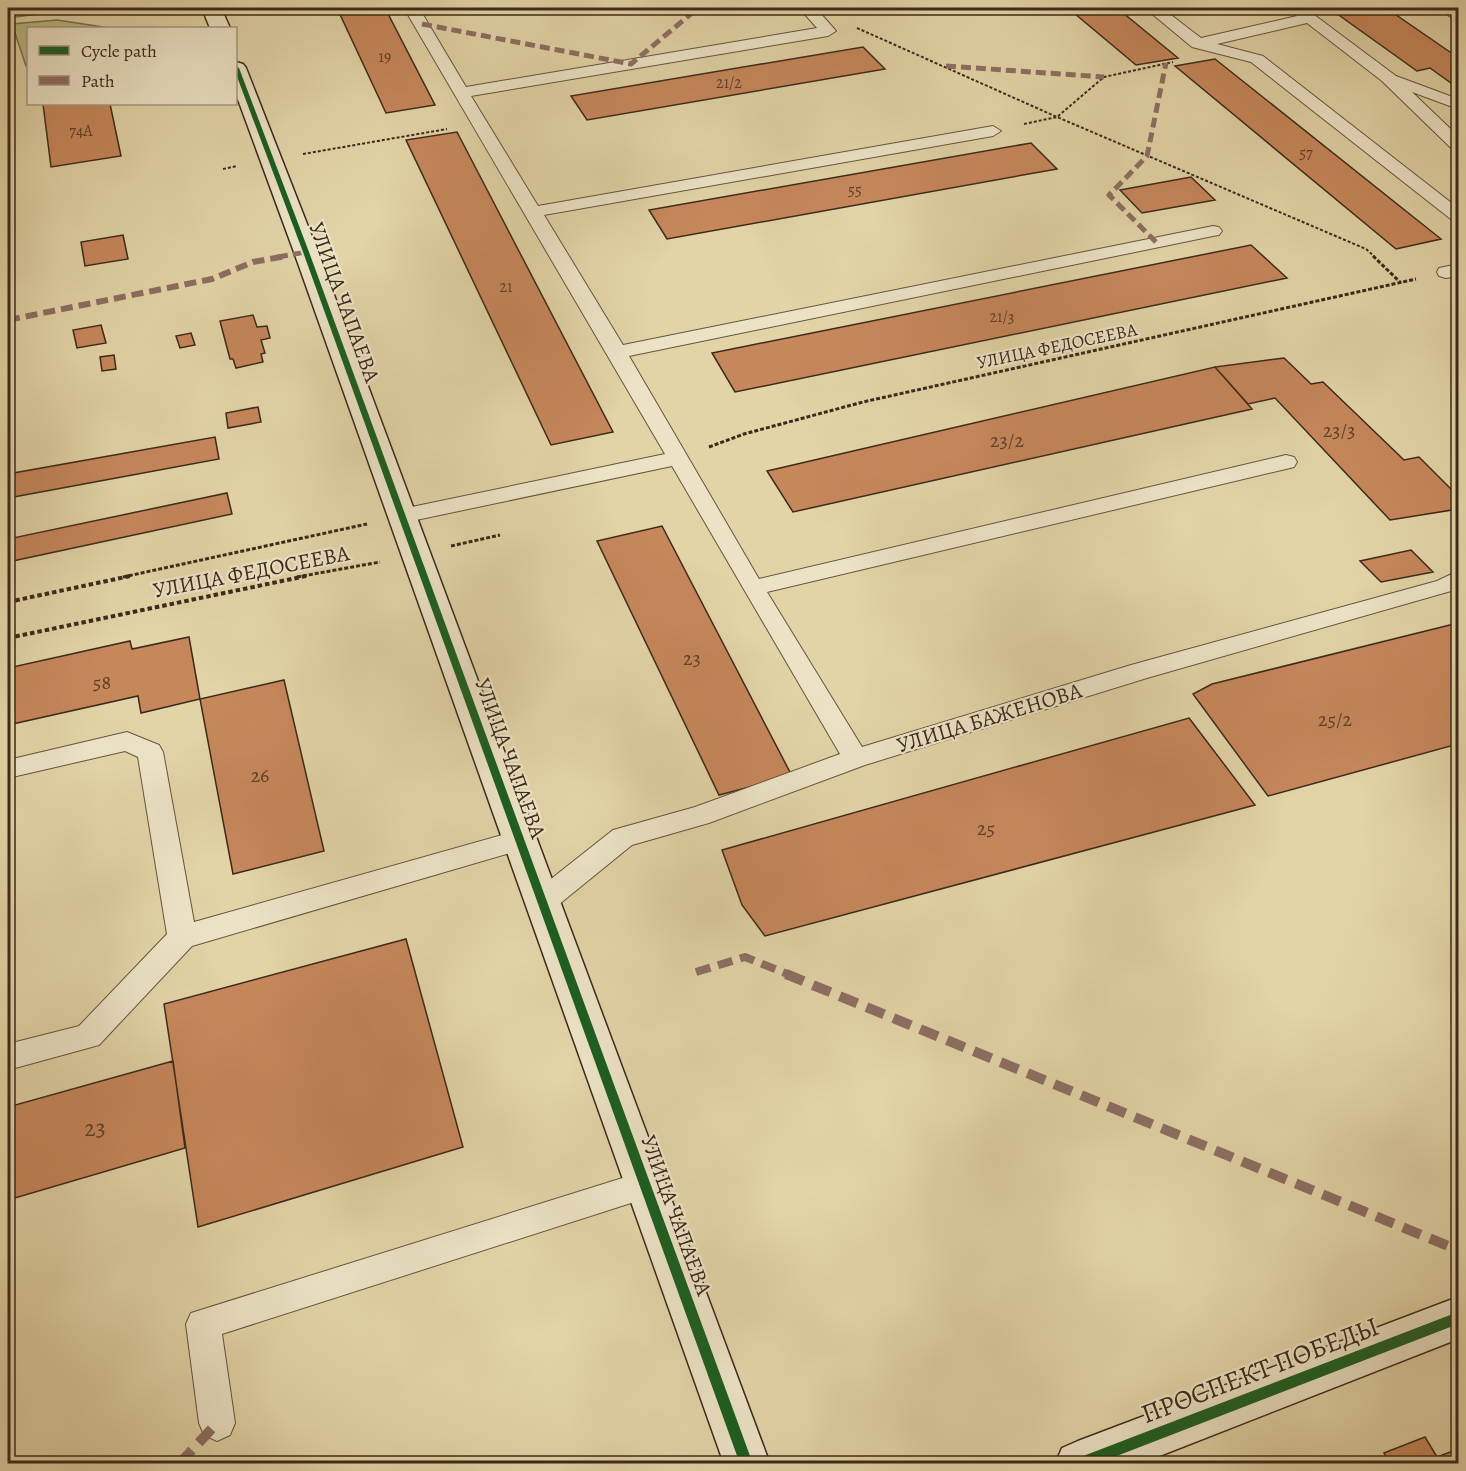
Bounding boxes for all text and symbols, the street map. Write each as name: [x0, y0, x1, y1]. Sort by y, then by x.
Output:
legend: [27, 27, 237, 105]
text: Cycle path: [81, 39, 157, 63]
house number: 19: [379, 46, 391, 68]
text: Path: [81, 69, 115, 93]
house number: 21/2: [716, 72, 742, 94]
house number: 74А: [69, 120, 93, 142]
house number: 57: [1299, 142, 1313, 164]
house number: 55: [848, 179, 862, 201]
street label: УЛИЦА ЧАПАЕВА: [301, 218, 387, 388]
house number: 21: [499, 276, 513, 298]
house number: 21/3: [990, 306, 1015, 328]
street label: УЛИЦА ФЕДОСЕЕВА: [975, 317, 1140, 375]
house number: 23/3: [1323, 417, 1355, 444]
house number: 23/2: [990, 427, 1024, 454]
street label: УЛИЦА ФЕДОСЕЕВА: [151, 538, 353, 606]
house number: 23: [683, 645, 701, 672]
house number: 58: [93, 669, 111, 696]
street label: УЛИЦА ЧАПАЕВА: [467, 674, 553, 844]
street label: УЛИЦА БАЖЕНОВА: [893, 675, 1087, 760]
house number: 25/2: [1318, 706, 1353, 733]
house number: 26: [251, 762, 269, 789]
house number: 25: [977, 815, 995, 842]
house number: 23: [84, 1112, 106, 1144]
street label: УЛИЦА ЧАПАЕВА: [633, 1131, 719, 1301]
street label: ПРОСПЕКТ ПОБЕДЫ: [1136, 1308, 1384, 1432]

